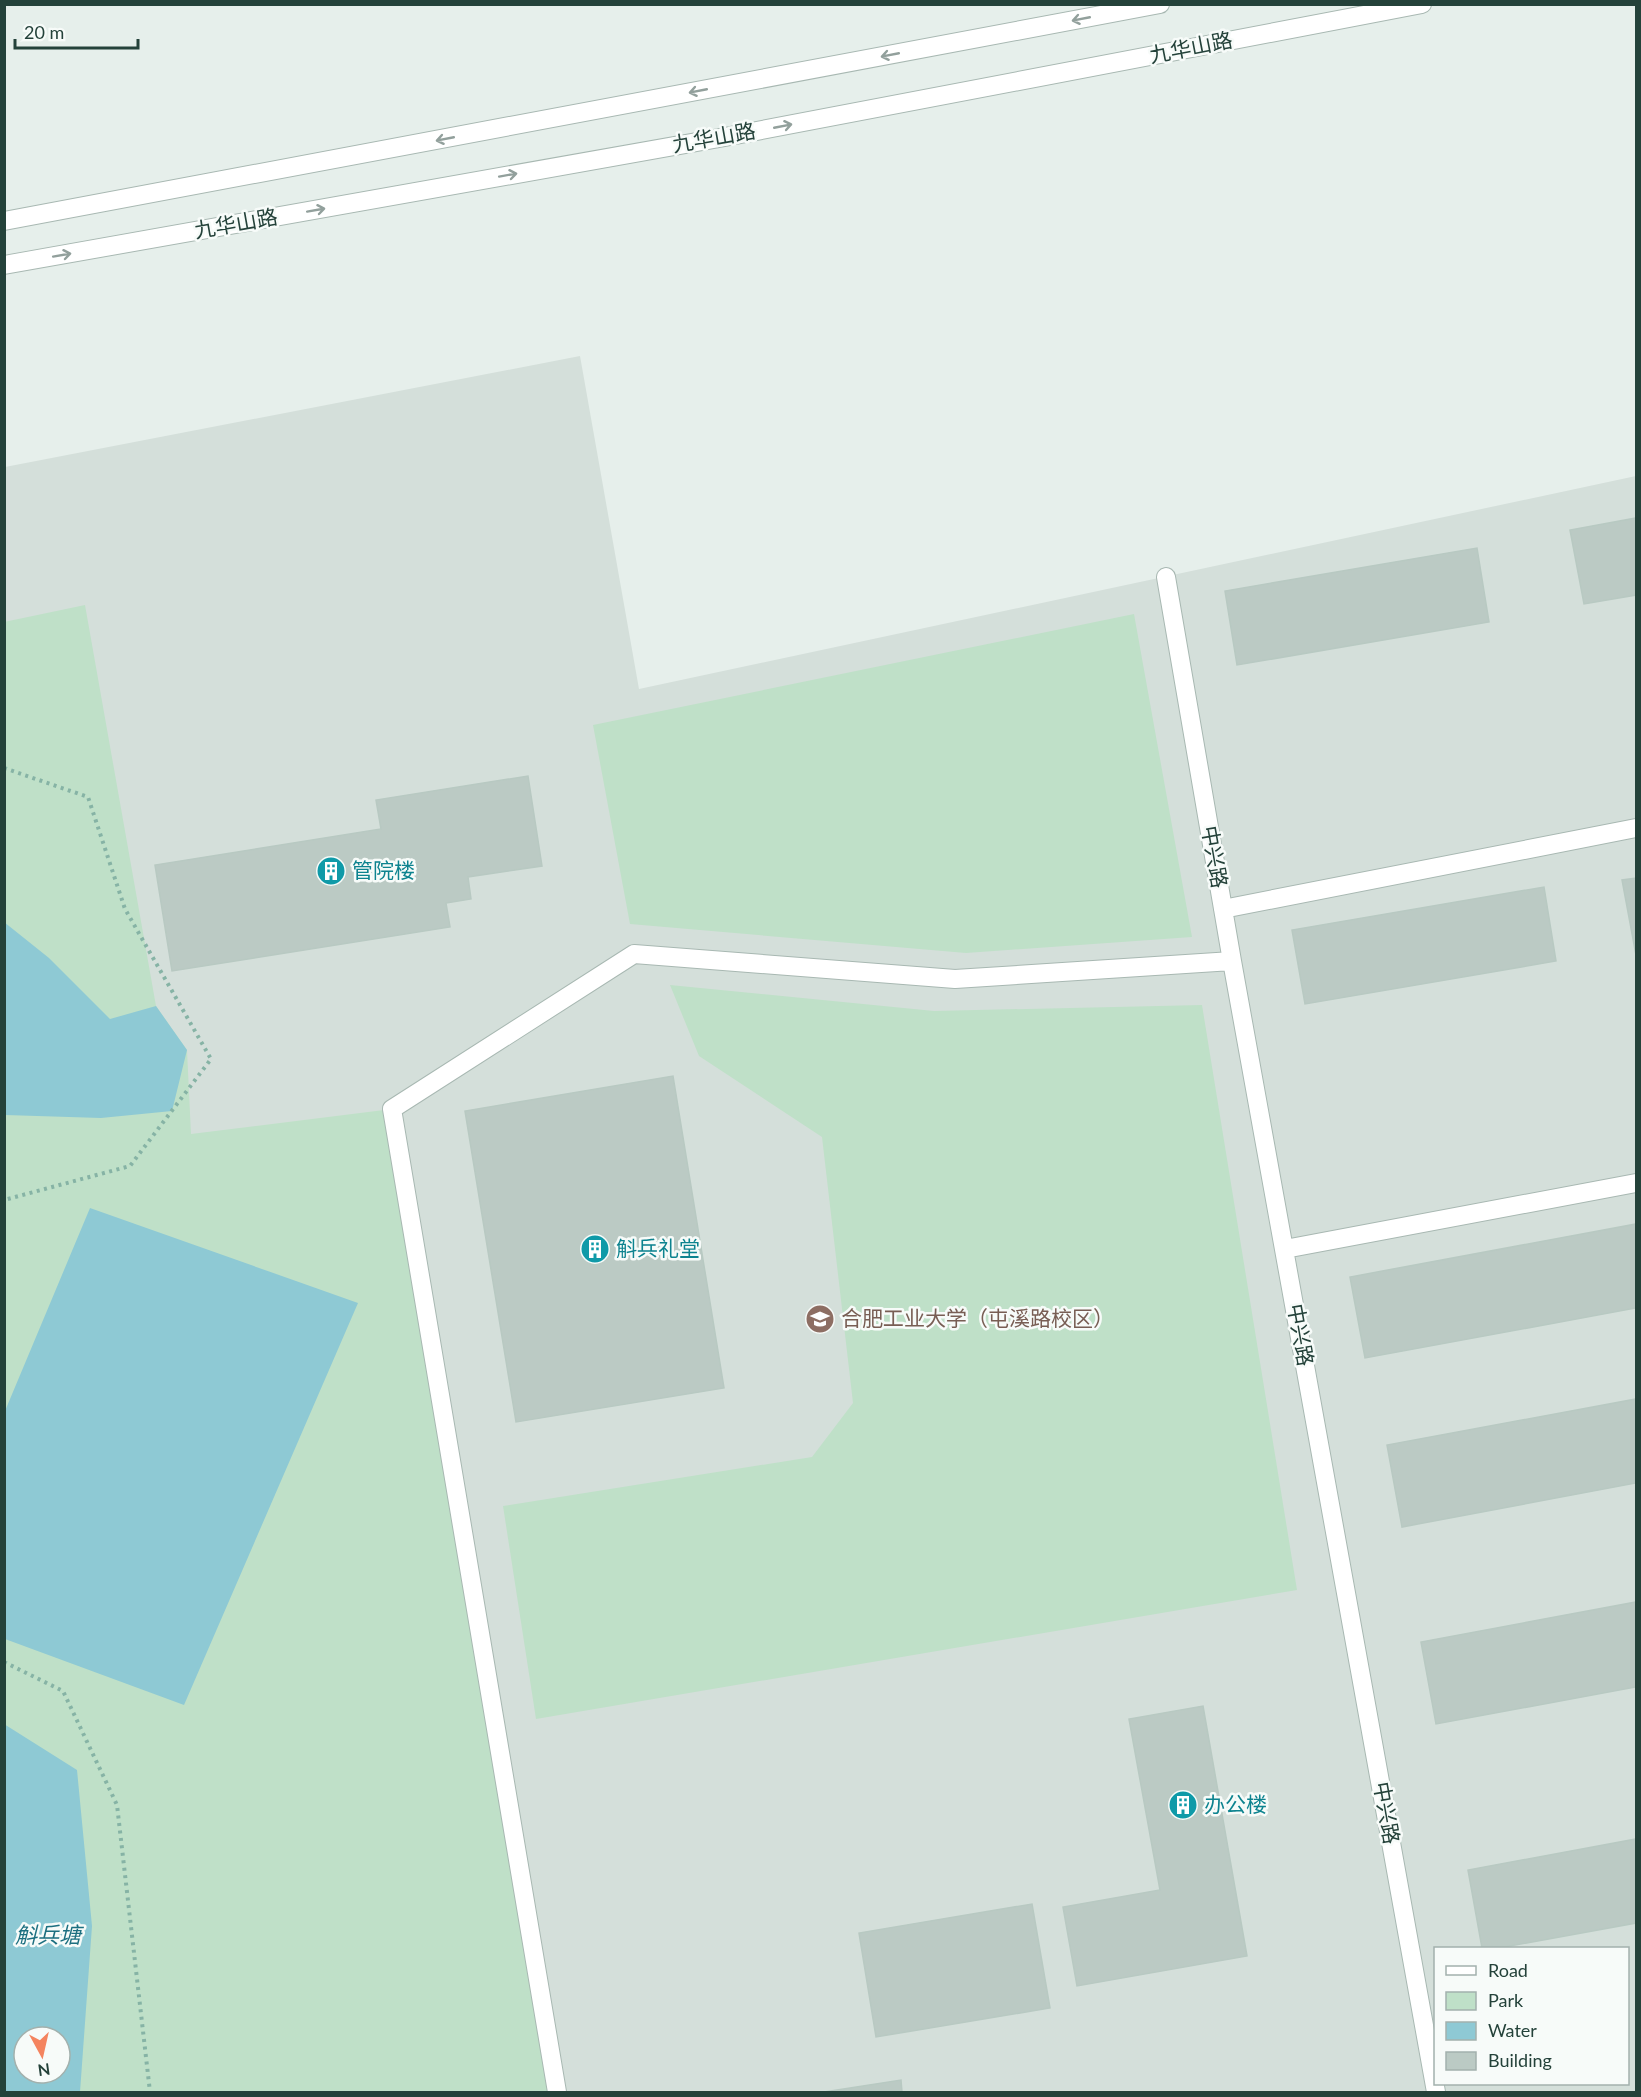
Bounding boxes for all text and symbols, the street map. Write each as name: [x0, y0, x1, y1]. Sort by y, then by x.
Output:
scale bar: [15, 12, 138, 50]
one-way arrow: [1072, 14, 1092, 25]
text: 20 m: [24, 21, 64, 43]
street label: 九华山路: [1147, 26, 1234, 67]
one-way arrow: [880, 50, 900, 61]
one-way arrow: [689, 86, 708, 97]
street label: 九华山路: [670, 117, 757, 156]
one-way arrow: [772, 120, 792, 131]
one-way arrow: [435, 134, 455, 145]
one-way arrow: [498, 170, 517, 181]
street label: 九华山路: [192, 203, 279, 242]
one-way arrow: [306, 204, 325, 215]
one-way arrow: [52, 249, 71, 260]
street label: 中兴路: [1198, 824, 1233, 890]
building icon: 管院楼: [315, 855, 347, 887]
place label: 管院楼: [352, 857, 415, 882]
building icon: 斛兵礼堂: [579, 1233, 611, 1265]
place label: 斛兵礼堂: [616, 1235, 700, 1260]
street label: 中兴路: [1284, 1302, 1319, 1368]
school or university icon: 合肥工业大学（屯溪路校区）: [804, 1303, 836, 1335]
place label: 合肥工业大学（屯溪路校区）: [841, 1305, 1114, 1330]
street label: 中兴路: [1370, 1780, 1405, 1846]
building icon: 办公楼: [1167, 1789, 1199, 1821]
place label: 办公楼: [1204, 1791, 1267, 1816]
water label: 斛兵塘: [15, 1921, 85, 1948]
legend: [1434, 1947, 1629, 2085]
text: Road: [1488, 1959, 1528, 1981]
text: Park: [1488, 1989, 1524, 2011]
text: Water: [1488, 2019, 1537, 2041]
north arrow: [12, 2025, 72, 2085]
text: Building: [1488, 2049, 1552, 2071]
text: N: [37, 2060, 52, 2081]

